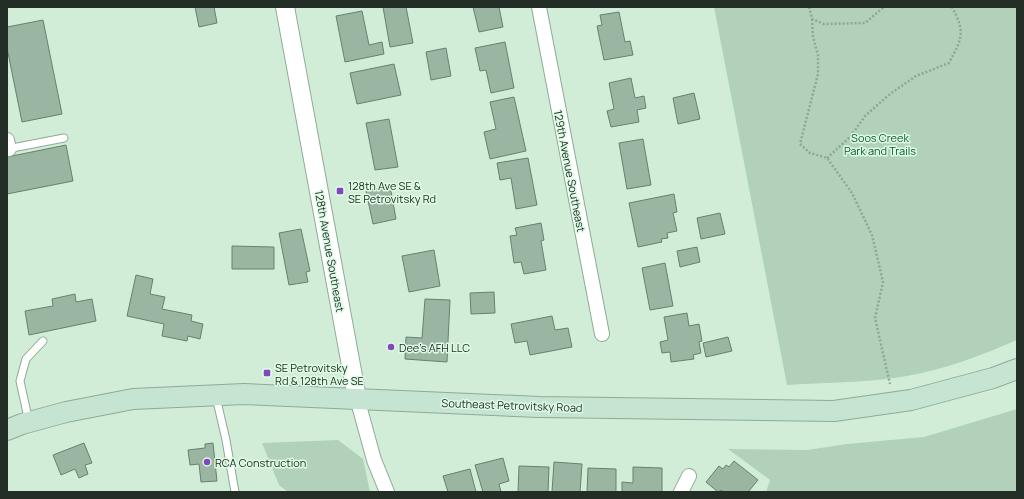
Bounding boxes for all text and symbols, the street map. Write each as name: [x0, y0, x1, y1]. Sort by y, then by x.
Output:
street label: 129th Avenue Southeast: [551, 109, 589, 233]
park label: Soos Creek Park and Trails: [844, 130, 916, 158]
place label: 128th Ave SE & SE Petrovitsky Rd: [348, 178, 436, 206]
marker: 128th Ave SE & SE Petrovitsky Rd: [335, 186, 345, 196]
street label: 128th Avenue Southeast: [312, 189, 348, 313]
place label: Dee's AFH LLC: [399, 340, 470, 355]
marker: Dee's AFH LLC: [386, 342, 396, 352]
place label: SE Petrovitsky Rd & 128th Ave SE: [275, 360, 364, 388]
marker: SE Petrovitsky Rd & 128th Ave SE: [262, 368, 272, 378]
street label: Southeast Petrovitsky Road: [441, 395, 583, 415]
place label: RCA Construction: [215, 455, 306, 470]
marker: RCA Construction: [202, 457, 212, 467]

